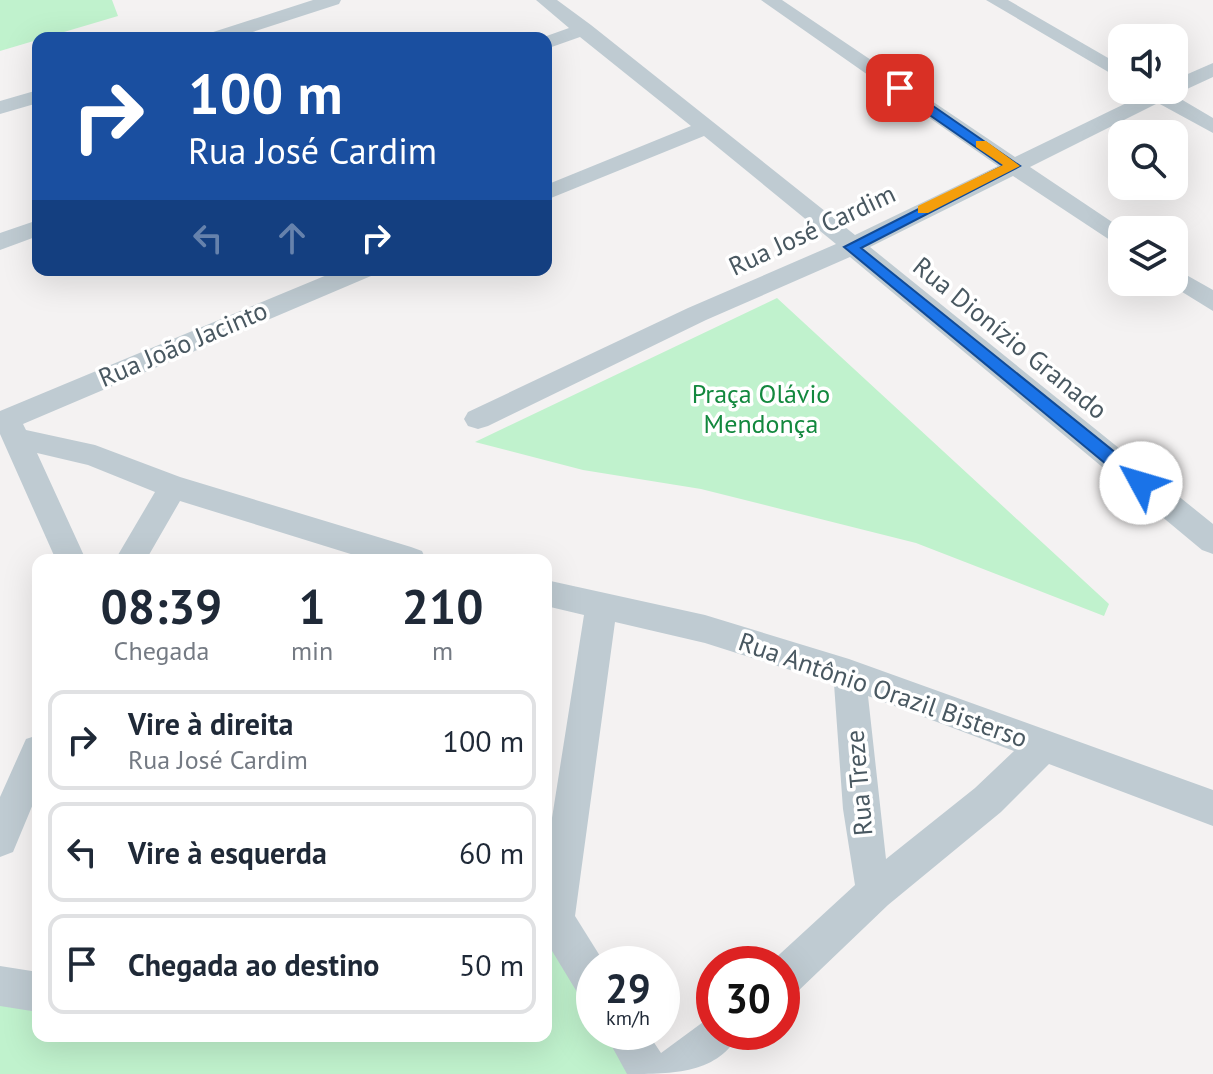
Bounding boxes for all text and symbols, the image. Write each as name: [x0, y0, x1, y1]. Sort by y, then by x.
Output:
map controls: [1108, 24, 1188, 296]
button: sound: [1108, 24, 1188, 104]
pin: [866, 54, 934, 122]
text: 100 m: [188, 57, 343, 129]
icon: right: [56, 64, 160, 168]
icon: arrive: [878, 66, 922, 110]
button: search: [1108, 120, 1188, 200]
text: Rua José Cardim: [188, 127, 437, 174]
street label: Rua José Cardim: [723, 177, 900, 283]
icon: left: [186, 216, 230, 260]
icon: ahead: [270, 216, 314, 260]
icon: right: [354, 216, 398, 260]
button: layers: [1108, 216, 1188, 296]
street label: Rua Dionízio Granado: [907, 249, 1114, 426]
street label: Rua João Jacinto: [93, 293, 272, 394]
park label: Praça Olávio Mendonça: [692, 377, 830, 440]
position arrow: [1099, 441, 1183, 525]
text: 08:39: [101, 575, 222, 637]
text: 1: [298, 575, 326, 637]
text: 210: [402, 575, 483, 637]
street label: Rua Antônio Orazil Bisterso: [734, 625, 1032, 755]
text: Chegada: [114, 634, 209, 667]
text: min: [291, 634, 333, 667]
text: m: [432, 634, 453, 667]
text: Vire à direita: [128, 704, 293, 743]
icon: right: [60, 718, 104, 762]
text: 100 m: [443, 721, 524, 760]
street label: Rua Treze: [837, 729, 880, 837]
text: Rua José Cardim: [128, 743, 308, 776]
icon: left: [60, 830, 104, 874]
text: Vire à esquerda: [128, 833, 327, 872]
text: 60 m: [459, 833, 524, 872]
icon: arrive: [60, 942, 104, 986]
text: Chegada ao destino: [128, 945, 379, 984]
text: 50 m: [459, 945, 524, 984]
speed limit sign: 30: [696, 946, 800, 1050]
text: 29: [605, 962, 651, 1014]
text: km/h: [606, 1005, 650, 1031]

